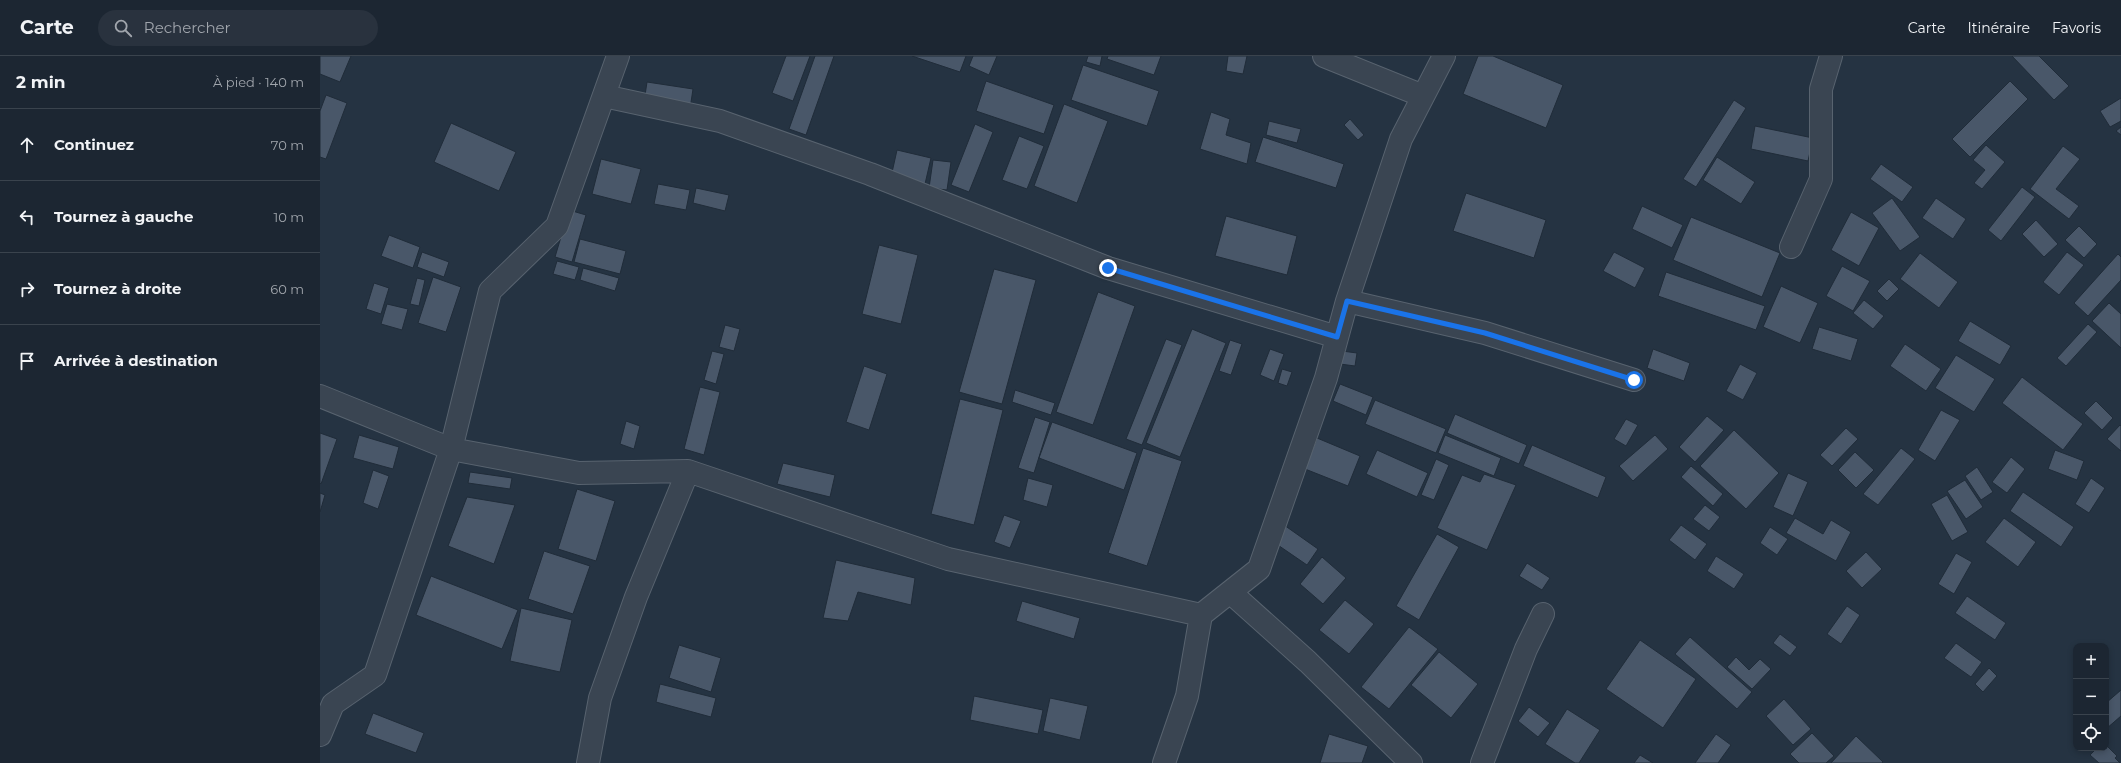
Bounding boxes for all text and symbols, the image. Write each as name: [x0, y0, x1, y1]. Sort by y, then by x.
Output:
search box: [98, 10, 378, 46]
text: Carte: [20, 16, 74, 39]
icon: search: [112, 17, 134, 39]
text: Rechercher: [144, 18, 231, 37]
text: Carte: [1908, 19, 1945, 37]
text: Itinéraire: [1967, 19, 2030, 37]
text: Favoris: [2052, 19, 2101, 37]
text: 2 min: [16, 72, 66, 92]
text: À pied · 140 m: [213, 74, 304, 90]
icon: ahead: [16, 134, 38, 156]
text: Continuez: [54, 135, 134, 154]
text: 70 m: [271, 137, 304, 153]
icon: left: [16, 206, 38, 228]
text: Tournez à gauche: [54, 207, 193, 226]
text: 10 m: [274, 209, 304, 225]
route end: [1099, 259, 1117, 277]
icon: right: [16, 278, 38, 300]
text: Tournez à droite: [54, 279, 182, 298]
text: 60 m: [270, 281, 304, 297]
icon: arrive: [16, 350, 38, 372]
text: Arrivée à destination: [54, 351, 218, 370]
route start: [1625, 371, 1643, 389]
map controls: [2073, 643, 2109, 751]
button: +: [2073, 643, 2109, 679]
button: −: [2073, 679, 2109, 715]
button: locate: [2073, 715, 2109, 751]

